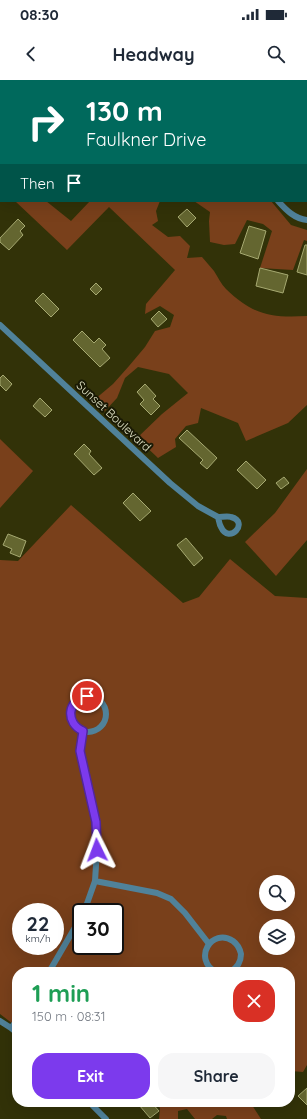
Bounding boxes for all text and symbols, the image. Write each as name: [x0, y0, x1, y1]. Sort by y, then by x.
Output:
text: 08:30: [20, 5, 59, 24]
icon: back: [20, 43, 42, 65]
text: Headway: [112, 43, 195, 66]
icon: search: [265, 43, 287, 65]
text: 130 m: [86, 93, 163, 128]
icon: right: [20, 96, 72, 148]
text: Faulkner Drive: [86, 128, 206, 151]
icon: arrive: [63, 172, 85, 194]
text: Then: [20, 174, 55, 193]
street label: Sunset Boulevard: [74, 378, 154, 454]
pin: [70, 679, 104, 713]
icon: arrive: [76, 685, 98, 707]
position arrow: [76, 829, 118, 871]
map controls: [259, 875, 295, 955]
button: search: [259, 875, 295, 911]
speed limit sign: 30: [72, 903, 124, 955]
text: 22: [27, 911, 49, 936]
button: layers: [259, 919, 295, 955]
text: km/h: [25, 932, 51, 945]
text: 1 min: [32, 978, 90, 1008]
button: close: [233, 980, 275, 1022]
text: 150 m · 08:31: [32, 1008, 105, 1024]
button: Exit: [32, 1053, 150, 1099]
button: Share: [158, 1053, 275, 1099]

